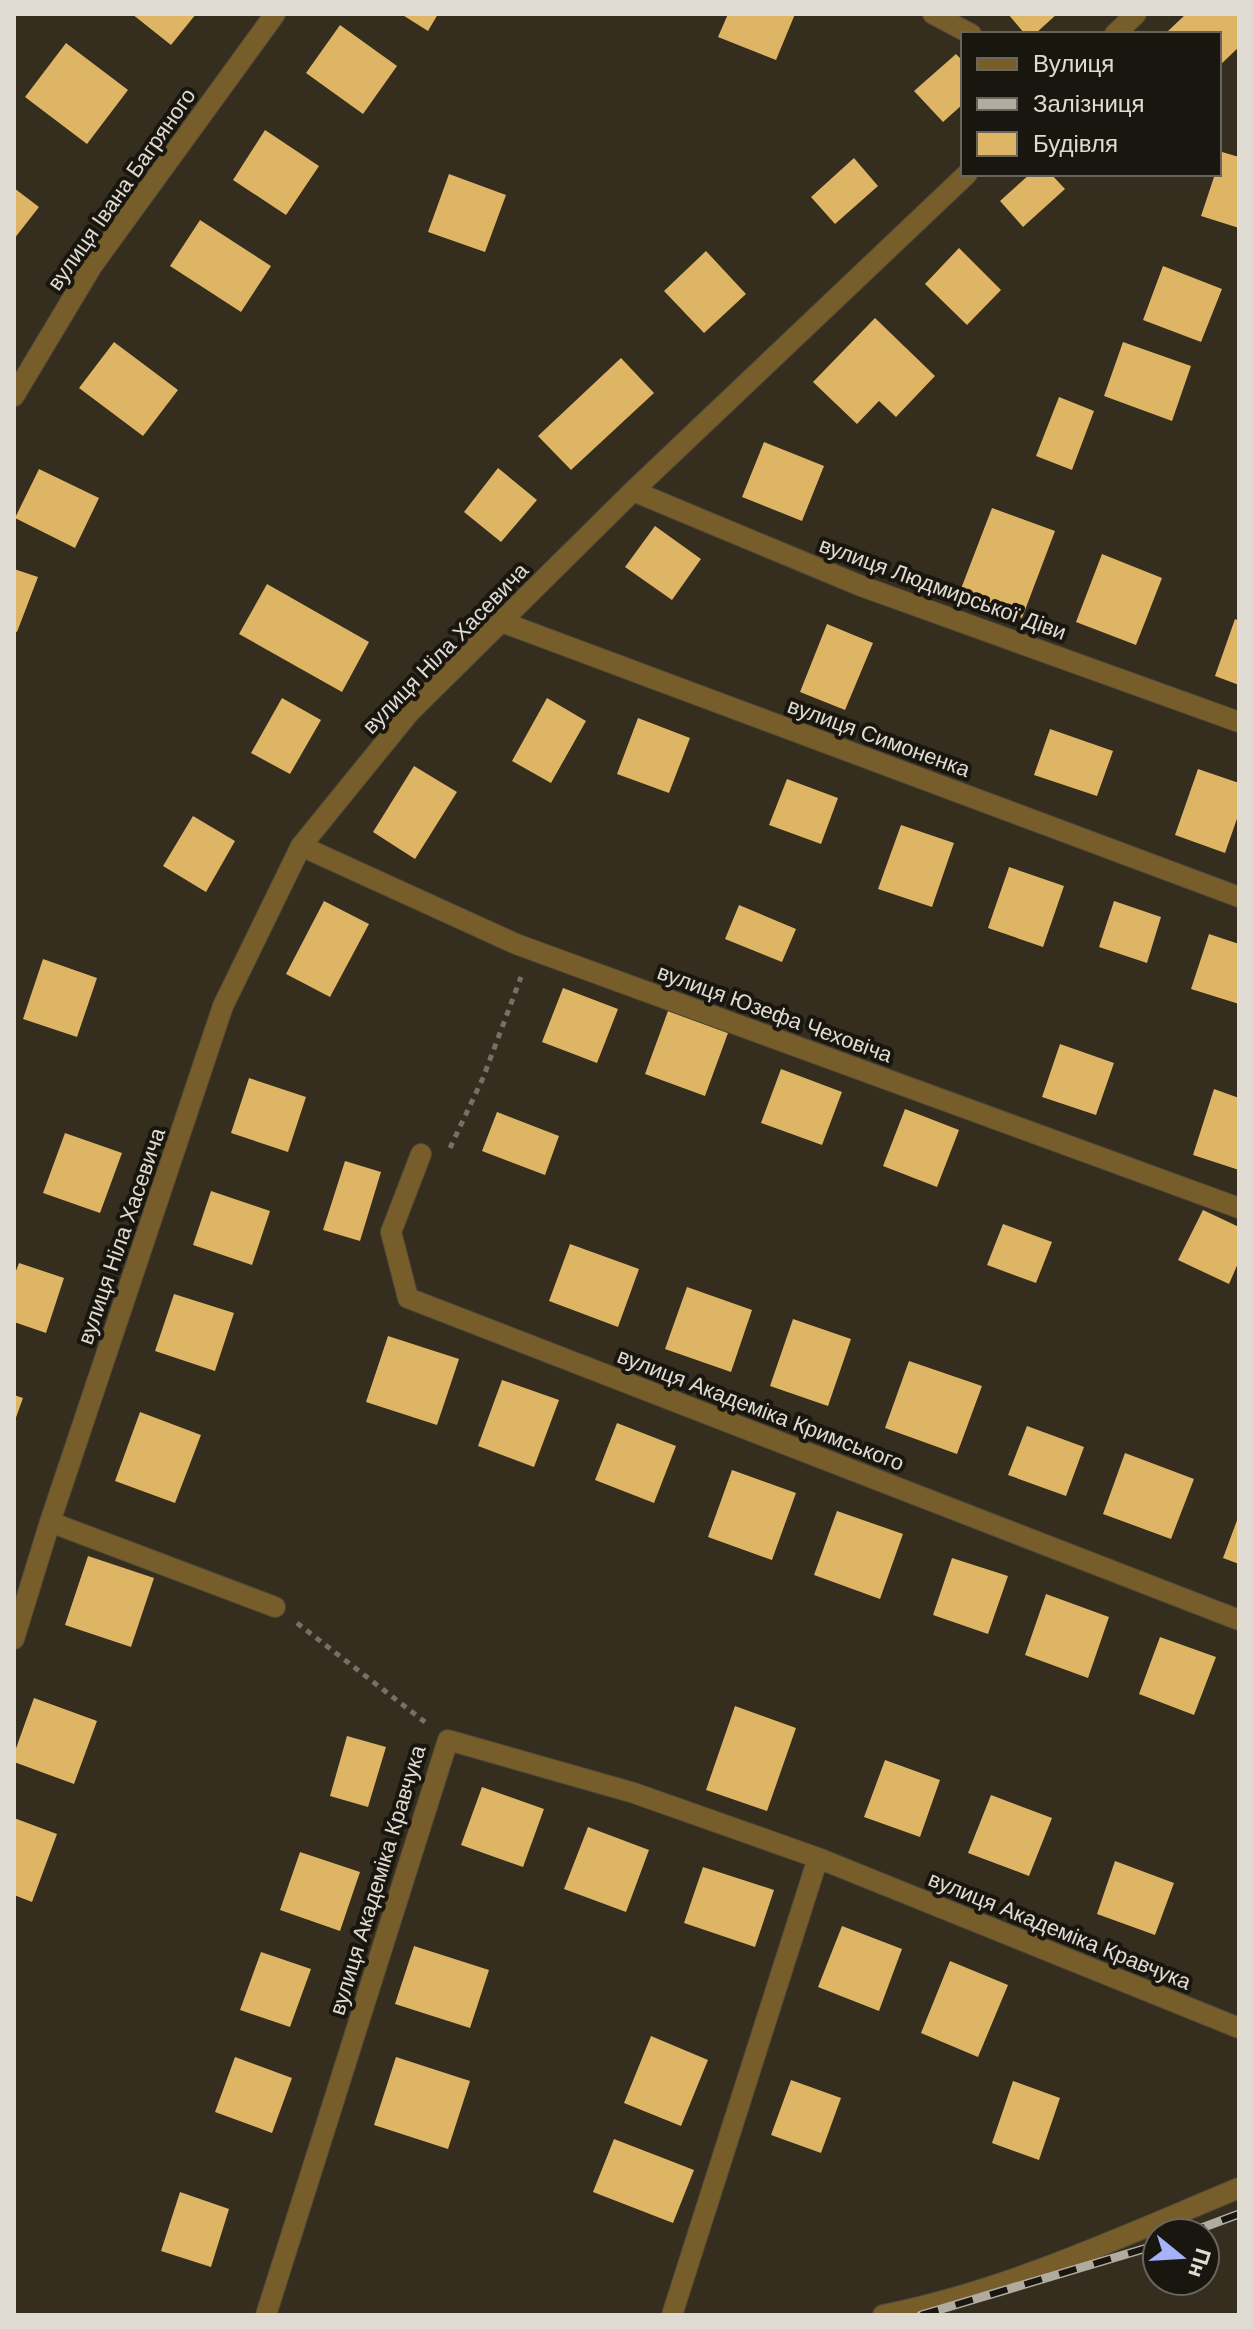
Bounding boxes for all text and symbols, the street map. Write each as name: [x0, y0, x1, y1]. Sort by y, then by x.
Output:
legend: [961, 32, 1221, 176]
text: Вулиця: [1033, 50, 1114, 77]
street label: вулиця Івана Багряного: [42, 84, 201, 295]
text: Залізниця: [1033, 90, 1145, 117]
text: Будівля: [1033, 130, 1118, 157]
street label: вулиця Людмирської Діви: [816, 532, 1070, 645]
street label: вулиця Ніла Хасевича: [357, 557, 534, 739]
street label: вулиця Симоненка: [784, 693, 974, 782]
street label: вулиця Юзефа Чеховіча: [654, 959, 896, 1068]
street label: вулиця Ніла Хасевича: [73, 1124, 171, 1348]
street label: вулиця Академіка Кримського: [614, 1343, 908, 1476]
street label: вулиця Академіка Кравчука: [324, 1741, 431, 2018]
street label: вулиця Академіка Кравчука: [925, 1866, 1195, 1995]
north arrow: [1141, 2217, 1221, 2297]
text: Пн: [1183, 2245, 1216, 2281]

